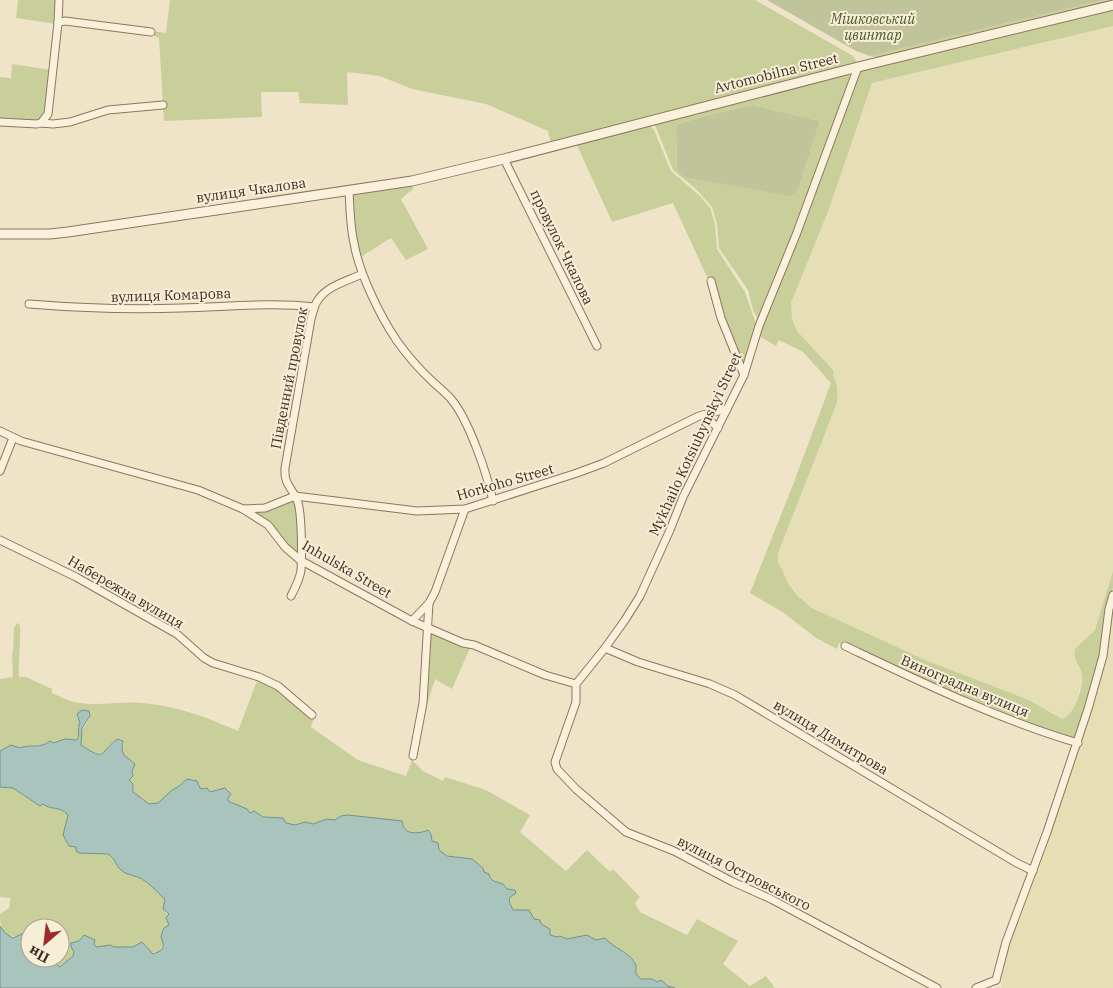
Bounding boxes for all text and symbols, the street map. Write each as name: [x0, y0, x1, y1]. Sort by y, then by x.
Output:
park label: Мішковський цвинтар: [830, 10, 915, 44]
street label: Avtomobilna Street: [712, 49, 840, 97]
street label: вулиця Чкалова: [195, 173, 307, 207]
street label: провулок Чкалова: [526, 186, 598, 308]
street label: вулиця Комарова: [111, 284, 232, 306]
street label: Південний провулок: [266, 306, 312, 450]
street label: Mykhailo Kotsiubynskyi Street: [644, 349, 746, 539]
street label: Horkoho Street: [454, 460, 556, 504]
street label: Inhulska Street: [299, 536, 395, 602]
street label: Набережна вулиця: [65, 551, 187, 633]
street label: Виноградна вулиця: [898, 651, 1032, 721]
street label: вулиця Димитрова: [770, 696, 892, 779]
street label: вулиця Островського: [674, 831, 814, 915]
north arrow: [20, 918, 70, 968]
text: Пн: [25, 942, 52, 967]

